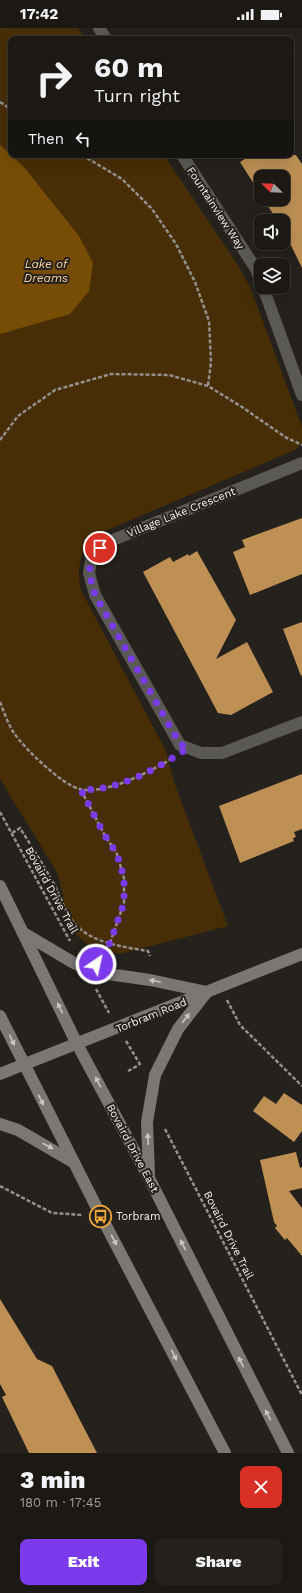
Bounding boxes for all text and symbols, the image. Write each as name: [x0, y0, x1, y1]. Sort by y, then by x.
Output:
text: 17:42: [20, 5, 58, 23]
text: 60 m: [94, 51, 164, 84]
icon: right: [28, 52, 80, 104]
text: Turn right: [94, 85, 180, 106]
icon: left: [72, 128, 94, 150]
text: Then: [28, 130, 64, 148]
street label: Fountainview Way: [184, 165, 247, 252]
north arrow: [254, 170, 290, 206]
map controls: [254, 170, 290, 294]
button: sound: [254, 214, 290, 250]
water label: Lake of Dreams: [24, 257, 69, 285]
button: layers: [254, 258, 290, 294]
street label: Village Lake Crescent: [125, 485, 238, 540]
pin: [83, 531, 117, 565]
icon: arrive: [89, 537, 111, 559]
street label: Bovaird Drive Trail: [22, 845, 81, 936]
position arrow: [75, 943, 117, 985]
one-way arrow: [149, 977, 161, 983]
street label: Torbram Road: [114, 995, 188, 1036]
one-way arrow: [57, 1003, 64, 1014]
one-way arrow: [182, 1013, 191, 1024]
one-way arrow: [9, 1035, 15, 1046]
one-way arrow: [95, 1076, 101, 1088]
one-way arrow: [38, 1094, 45, 1105]
street label: Bovaird Drive East: [104, 1102, 162, 1195]
one-way arrow: [144, 1133, 151, 1145]
one-way arrow: [42, 1143, 54, 1150]
street label: Bovaird Drive Trail: [201, 1189, 257, 1282]
bus stop icon: Torbram: [88, 1203, 114, 1229]
place label: Torbram: [116, 1210, 160, 1223]
one-way arrow: [110, 1234, 117, 1246]
one-way arrow: [180, 1240, 186, 1251]
one-way arrow: [171, 1349, 177, 1361]
one-way arrow: [238, 1356, 244, 1367]
one-way arrow: [265, 1409, 271, 1421]
text: 3 min: [20, 1466, 85, 1494]
button: close: [240, 1466, 282, 1508]
text: 180 m · 17:45: [20, 1495, 101, 1510]
button: Exit: [20, 1539, 147, 1585]
button: Share: [155, 1539, 282, 1585]

